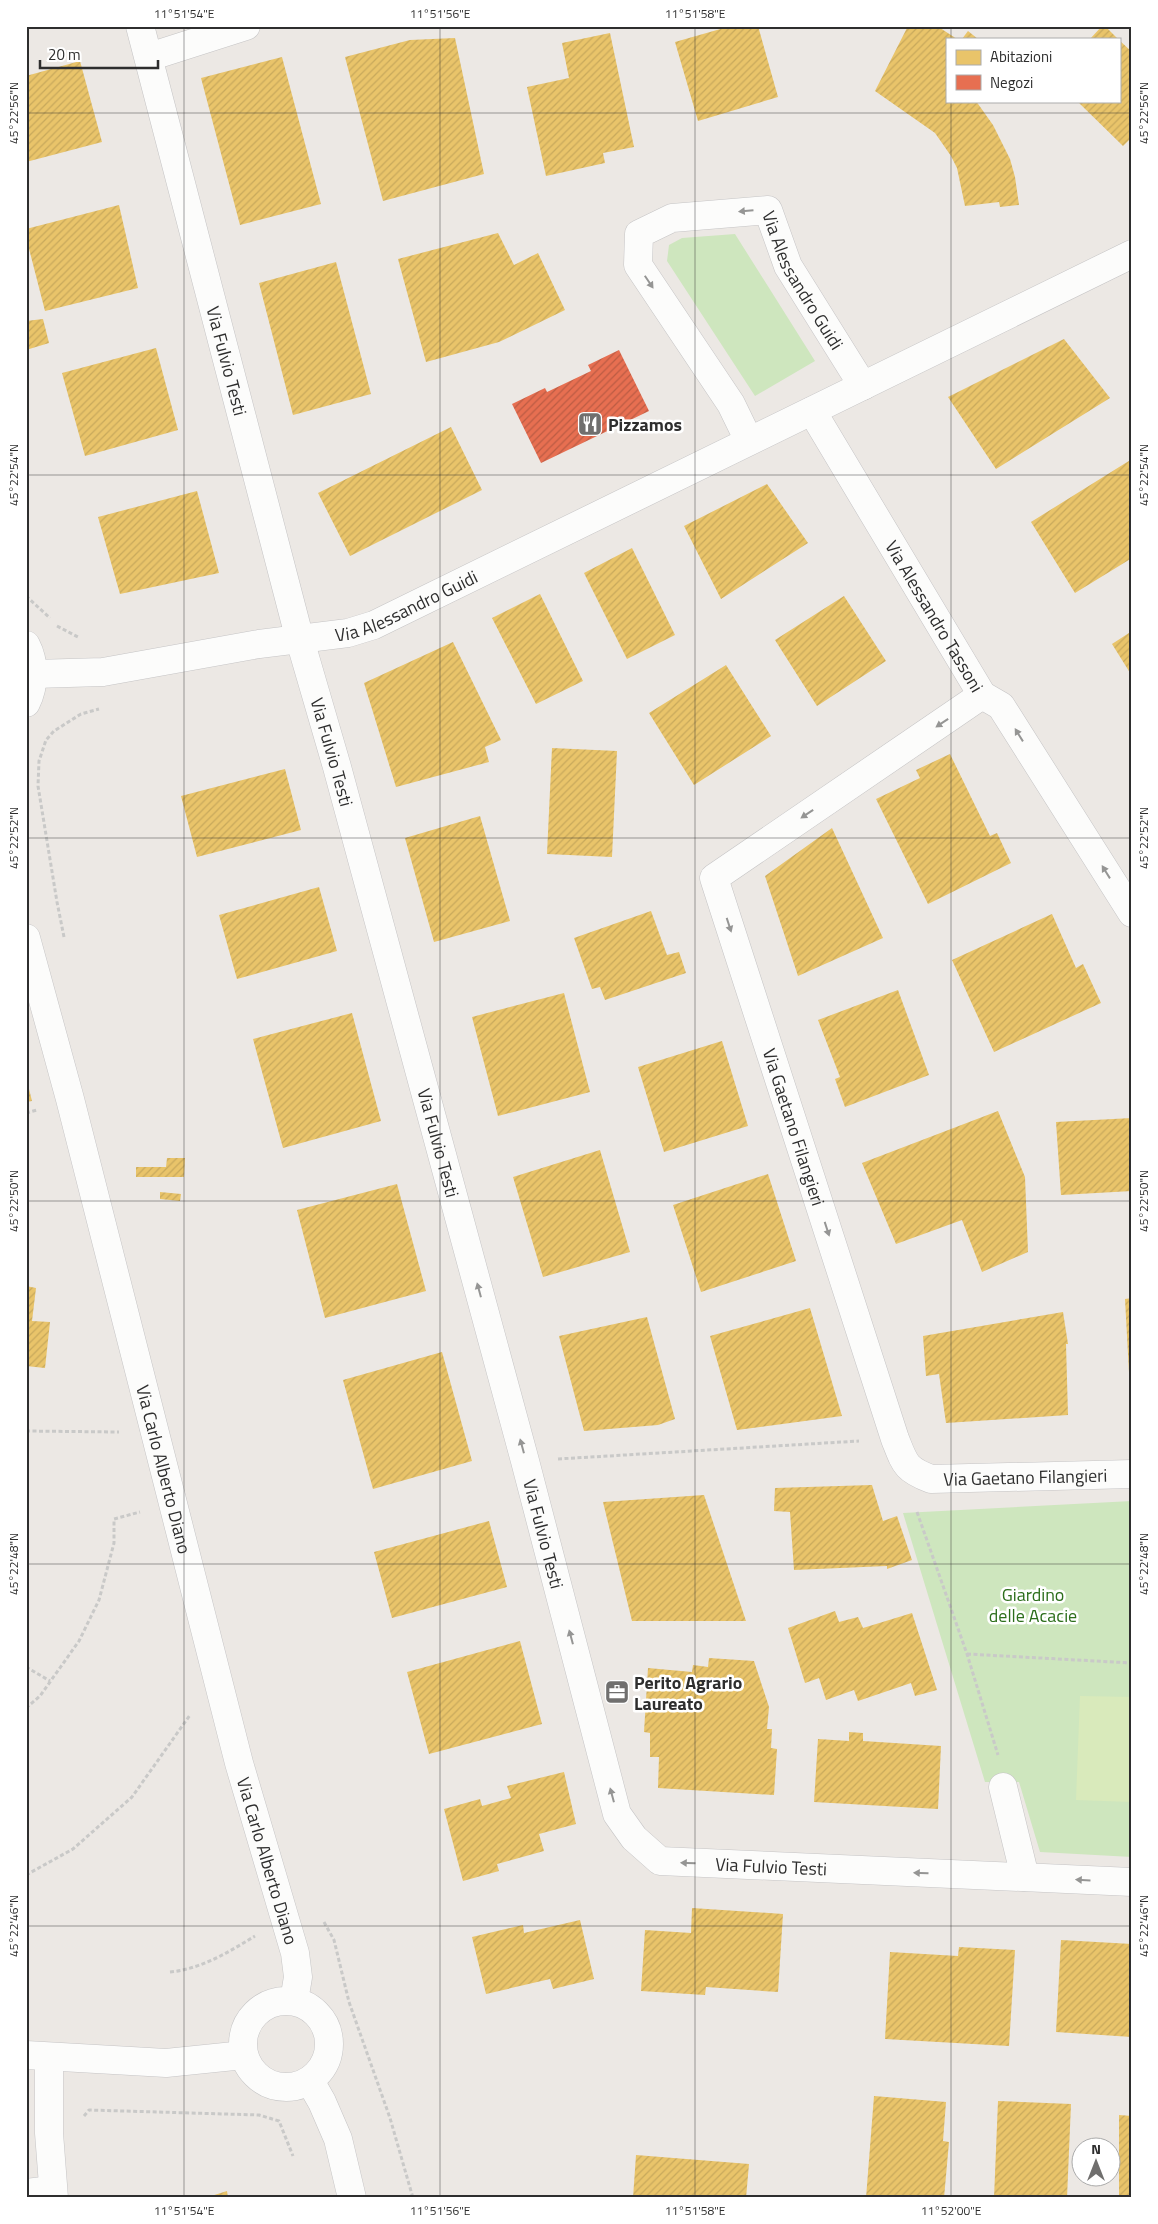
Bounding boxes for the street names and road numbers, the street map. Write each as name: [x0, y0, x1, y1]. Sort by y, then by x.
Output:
street label: Via Alessandro Guidi: [756, 207, 850, 355]
street label: Via Fulvio Testi: [200, 303, 254, 418]
street label: Via Alessandro Tassoni: [879, 535, 991, 697]
street label: Via Alessandro Guidi: [333, 563, 482, 648]
street label: Via Fulvio Testi: [304, 694, 361, 809]
street label: Via Gaetano Filangieri: [756, 1045, 832, 1209]
street label: Via Fulvio Testi: [411, 1085, 466, 1200]
street label: Via Carlo Alberto Diano: [130, 1382, 199, 1557]
street label: Via Gaetano Filangieri: [943, 1461, 1108, 1492]
street label: Via Fulvio Testi: [517, 1476, 571, 1591]
street label: Via Carlo Alberto Diano: [230, 1774, 305, 1948]
street label: Via Fulvio Testi: [715, 1850, 828, 1882]

